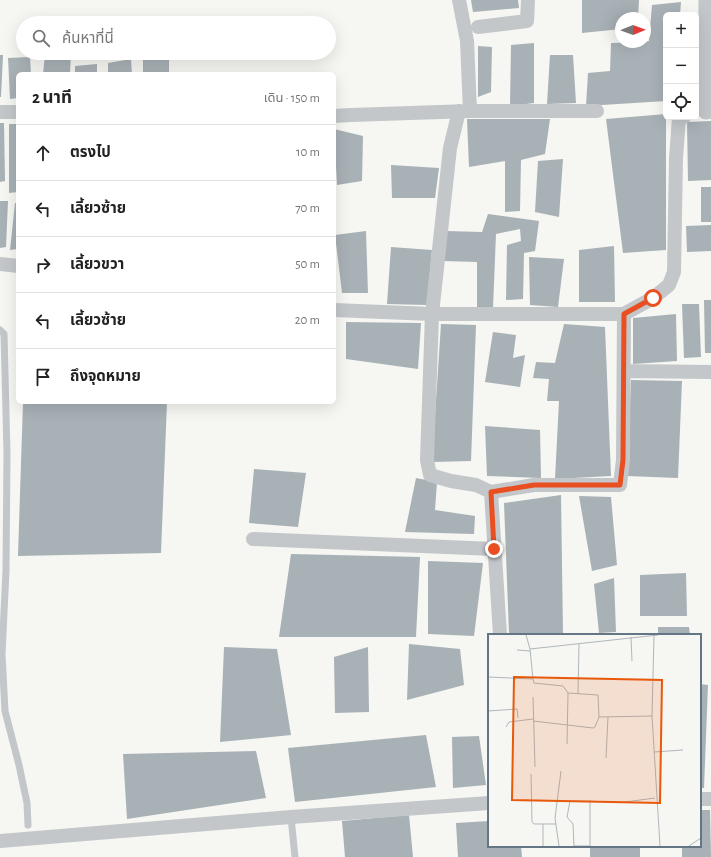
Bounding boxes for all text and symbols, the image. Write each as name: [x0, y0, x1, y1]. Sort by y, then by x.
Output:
north arrow: [615, 12, 651, 48]
map controls: [663, 12, 699, 120]
button: +: [663, 12, 699, 48]
search box: [16, 16, 336, 60]
icon: search: [30, 27, 52, 49]
text: ค้นหาที่นี่: [62, 31, 114, 46]
button: −: [663, 48, 699, 84]
button: locate: [663, 84, 699, 120]
text: 2 นาที: [32, 89, 72, 106]
text: เดิน · 150 m: [264, 92, 320, 105]
icon: ahead: [32, 142, 54, 164]
text: ตรงไป: [70, 145, 111, 160]
text: 10 m: [296, 146, 320, 159]
icon: left: [32, 198, 54, 220]
text: เลี้ยวซ้าย: [70, 201, 126, 216]
text: 70 m: [295, 202, 320, 215]
icon: right: [32, 254, 54, 276]
text: เลี้ยวขวา: [70, 257, 124, 272]
text: 50 m: [295, 258, 320, 271]
route start: [644, 289, 662, 307]
icon: left: [32, 310, 54, 332]
text: เลี้ยวซ้าย: [70, 313, 126, 328]
text: 20 m: [295, 314, 320, 327]
icon: arrive: [32, 366, 54, 388]
text: ถึงจุดหมาย: [70, 369, 141, 384]
route end: [485, 540, 503, 558]
inset map: [488, 634, 701, 847]

